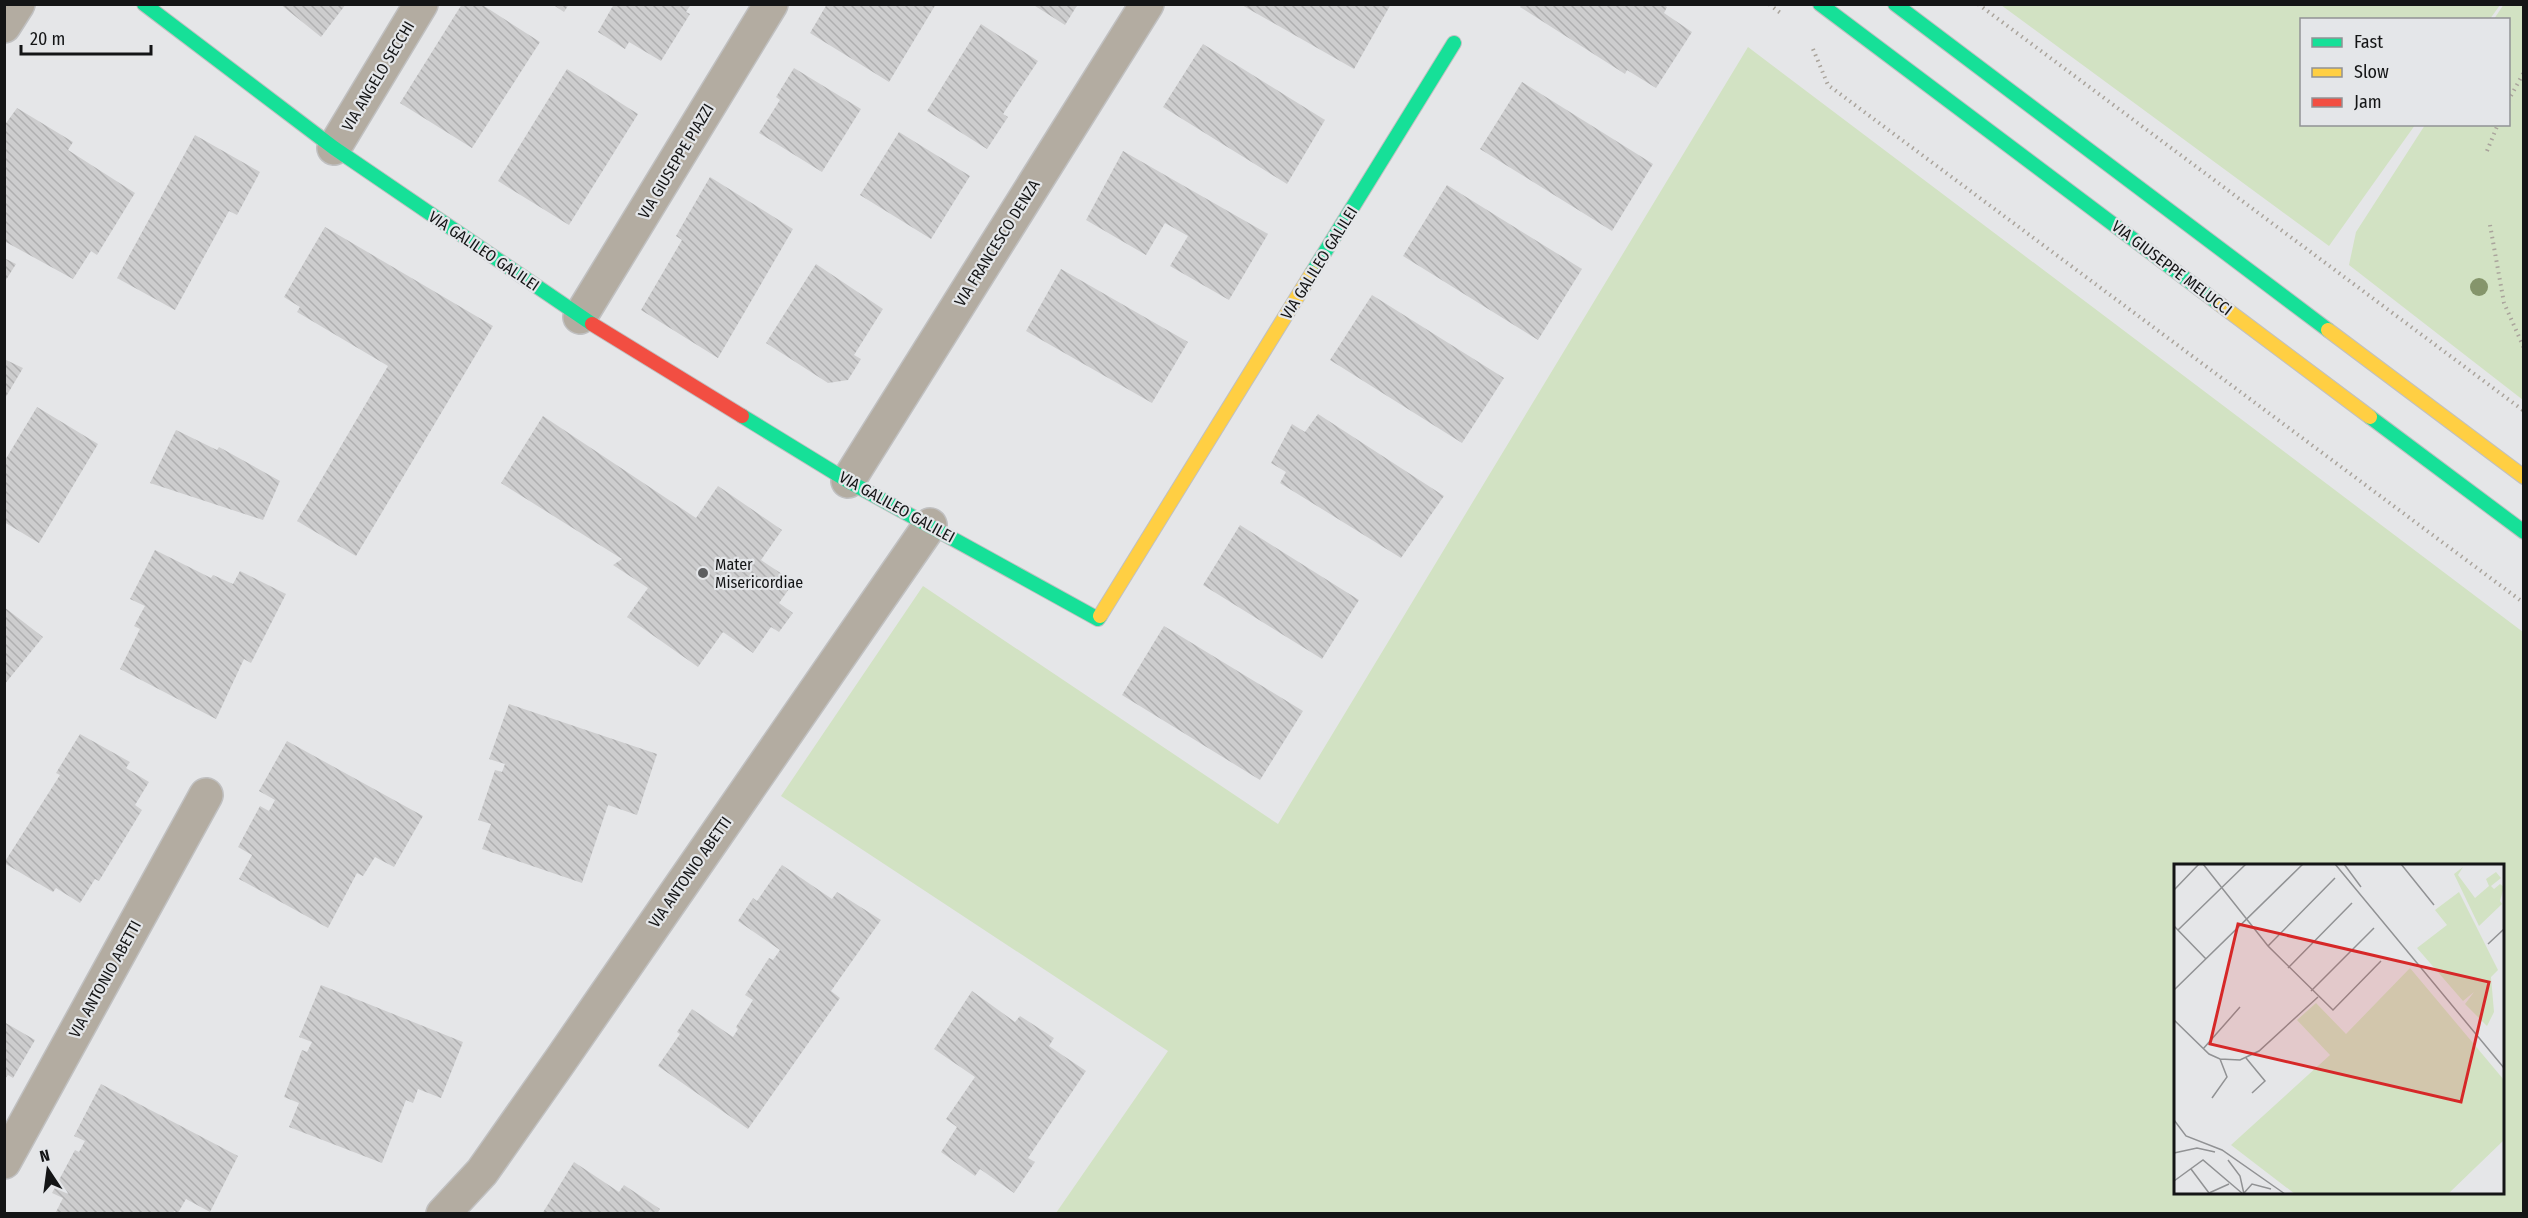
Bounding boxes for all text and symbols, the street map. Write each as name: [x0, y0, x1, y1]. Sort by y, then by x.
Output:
scale bar: [21, 18, 152, 56]
street label: VIA ANGELO SECCHI: [338, 18, 418, 134]
legend: [2300, 18, 2510, 126]
text: 20 m: [30, 28, 65, 50]
text: Fast: [2354, 31, 2383, 53]
text: Slow: [2354, 61, 2389, 83]
text: Jam: [2354, 91, 2382, 113]
street label: VIA GIUSEPPE PIAZZI: [634, 100, 718, 222]
street label: VIA FRANCESCO DENZA: [950, 176, 1044, 310]
street label: VIA GALILEO GALILEI: [1277, 203, 1361, 323]
street label: VIA GALILEO GALILEI: [425, 207, 543, 295]
street label: VIA GIUSEPPE MELUCCI: [2108, 217, 2236, 319]
street label: VIA GALILEO GALILEI: [836, 467, 958, 547]
place label: Mater Misericordiae: [715, 555, 803, 592]
marker: Mater Misericordiae: [696, 566, 710, 580]
street label: VIA ANTONIO ABETTI: [645, 813, 735, 931]
inset map: [2174, 864, 2504, 1194]
street label: VIA ANTONIO ABETTI: [65, 917, 145, 1041]
north arrow: [18, 1140, 78, 1200]
text: N: [38, 1146, 52, 1166]

